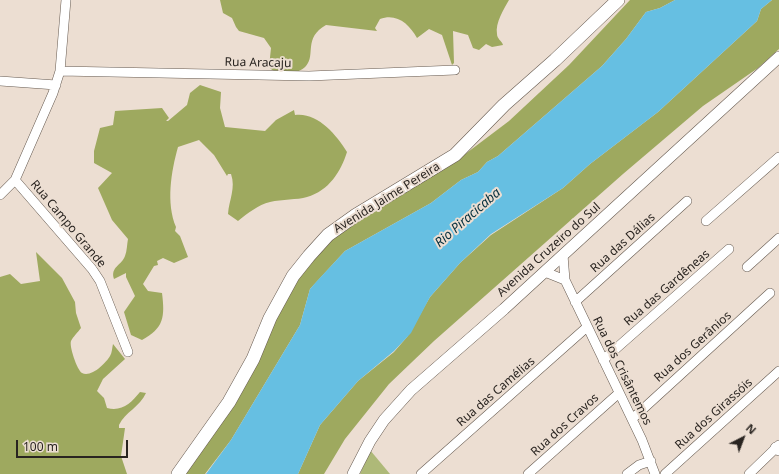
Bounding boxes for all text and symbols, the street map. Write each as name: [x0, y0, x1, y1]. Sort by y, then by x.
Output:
street label: Rua Aracaju: [224, 55, 292, 71]
street label: Avenida Jaime Pereira: [331, 159, 443, 237]
street label: Rua Campo Grande: [27, 177, 109, 271]
water label: Rio Piracicaba: [432, 185, 504, 251]
street label: Avenida Cruzeiro do Sul: [495, 200, 603, 300]
street label: Rua das Dálias: [588, 210, 658, 276]
street label: Rua das Gardêneas: [621, 247, 713, 329]
street label: Rua dos Gerânios: [652, 309, 734, 385]
street label: Rua dos Crisântemos: [589, 314, 655, 428]
street label: Rua das Camélias: [454, 354, 538, 430]
street label: Rua dos Girassóis: [672, 375, 756, 453]
street label: Rua dos Cravos: [528, 391, 602, 459]
north arrow: [723, 418, 763, 458]
text: N: [743, 420, 760, 437]
scale bar: [18, 432, 130, 458]
text: 100 m: [23, 438, 58, 455]

